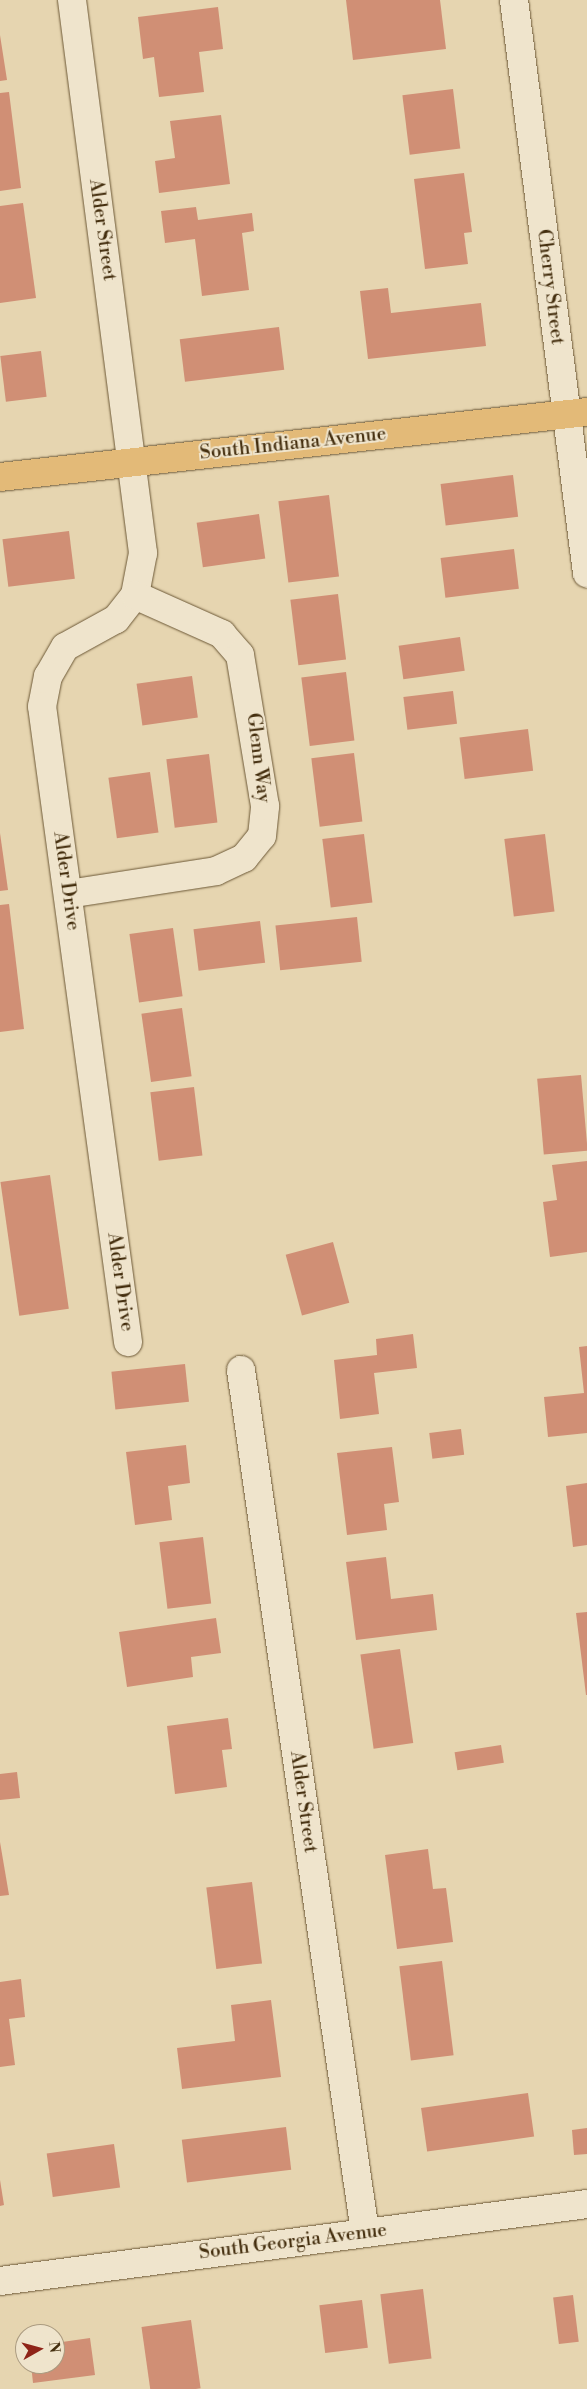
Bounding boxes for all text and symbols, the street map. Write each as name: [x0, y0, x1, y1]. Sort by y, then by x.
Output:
street label: Alder Street: [84, 178, 120, 282]
street label: Cherry Street: [532, 228, 568, 346]
street label: South Indiana Avenue: [199, 423, 387, 465]
street label: Glenn Way: [241, 712, 275, 804]
street label: Alder Drive: [48, 830, 84, 932]
street label: Alder Drive: [102, 1231, 138, 1333]
street label: Alder Street: [285, 1750, 321, 1854]
street label: South Georgia Avenue: [198, 2219, 388, 2265]
north arrow: [15, 2324, 65, 2374]
text: N: [44, 2341, 64, 2354]

